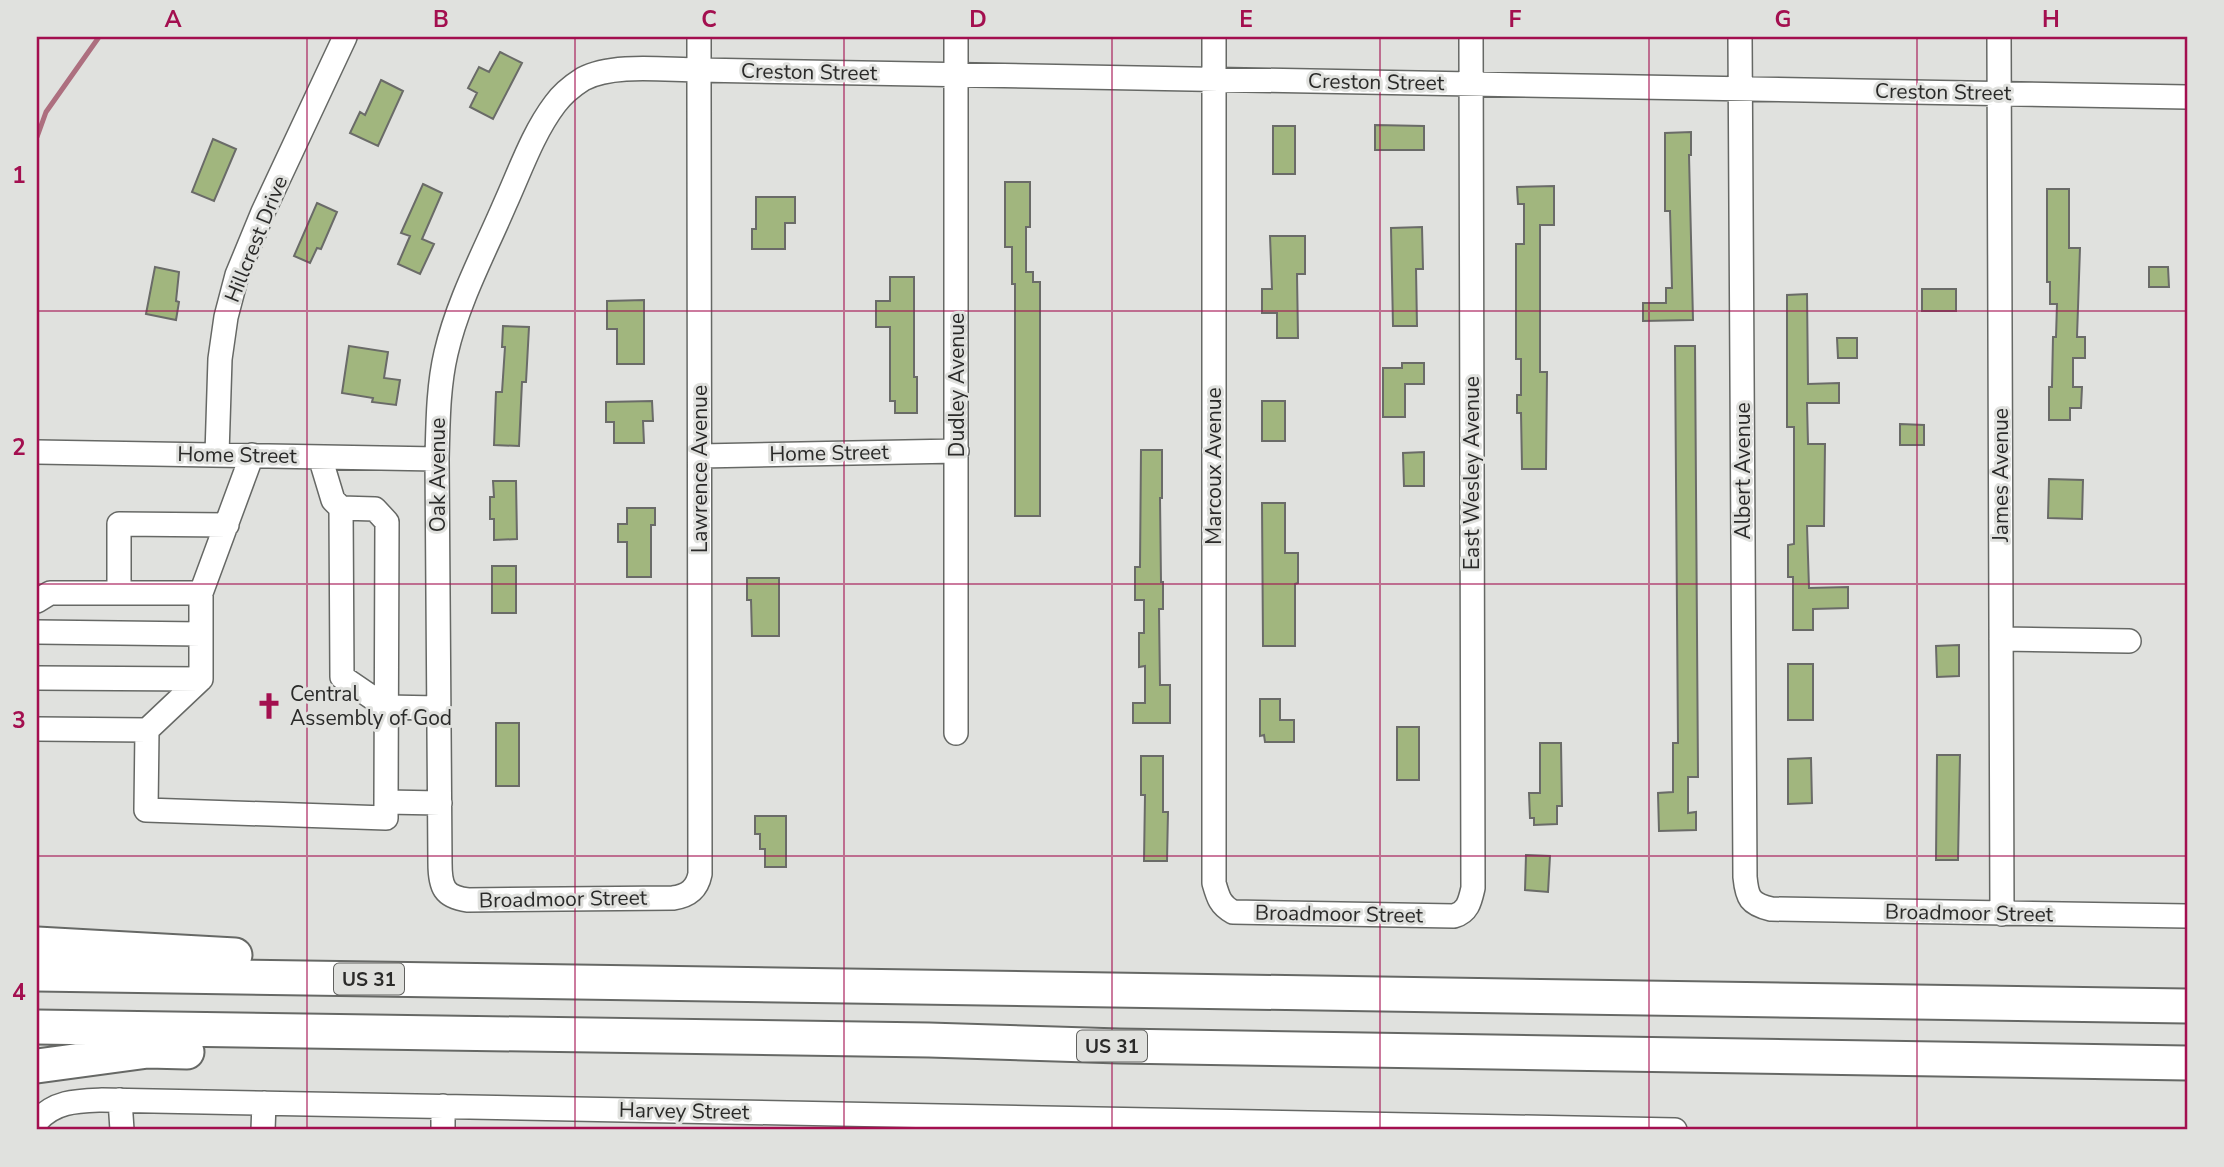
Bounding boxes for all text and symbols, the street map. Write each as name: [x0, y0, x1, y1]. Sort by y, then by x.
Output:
text: A: [164, 4, 182, 35]
text: B: [433, 4, 449, 35]
text: C: [701, 4, 717, 35]
text: D: [969, 4, 987, 35]
text: E: [1239, 4, 1253, 35]
text: F: [1509, 4, 1522, 35]
text: G: [1775, 4, 1791, 35]
text: H: [2042, 4, 2060, 35]
street label: Creston Street: [741, 57, 878, 87]
street label: Creston Street: [1308, 67, 1445, 97]
street label: Creston Street: [1875, 77, 2012, 107]
text: 1: [12, 160, 26, 191]
street label: Hillcrest Drive: [218, 172, 294, 306]
street label: Dudley Avenue: [943, 313, 971, 457]
street label: East Wesley Avenue: [1458, 376, 1486, 570]
street label: Lawrence Avenue: [686, 385, 714, 553]
street label: Marcoux Avenue: [1200, 387, 1228, 545]
street label: Albert Avenue: [1729, 402, 1757, 540]
street label: James Avenue: [1987, 408, 2015, 543]
street label: Oak Avenue: [424, 418, 452, 532]
text: 2: [12, 432, 26, 463]
street label: Home Street: [769, 438, 890, 468]
street label: Home Street: [177, 440, 298, 470]
place label: Central Assembly of God: [290, 680, 452, 732]
church icon: Central Assembly of God: [254, 691, 284, 721]
text: 3: [12, 705, 26, 736]
street label: Broadmoor Street: [479, 884, 648, 914]
street label: Broadmoor Street: [1885, 898, 2054, 928]
street label: Broadmoor Street: [1255, 899, 1424, 929]
road number: US 31: [334, 964, 404, 995]
text: 4: [12, 977, 26, 1008]
road number: US 31: [1077, 1030, 1147, 1062]
street label: Harvey Street: [619, 1096, 750, 1126]

